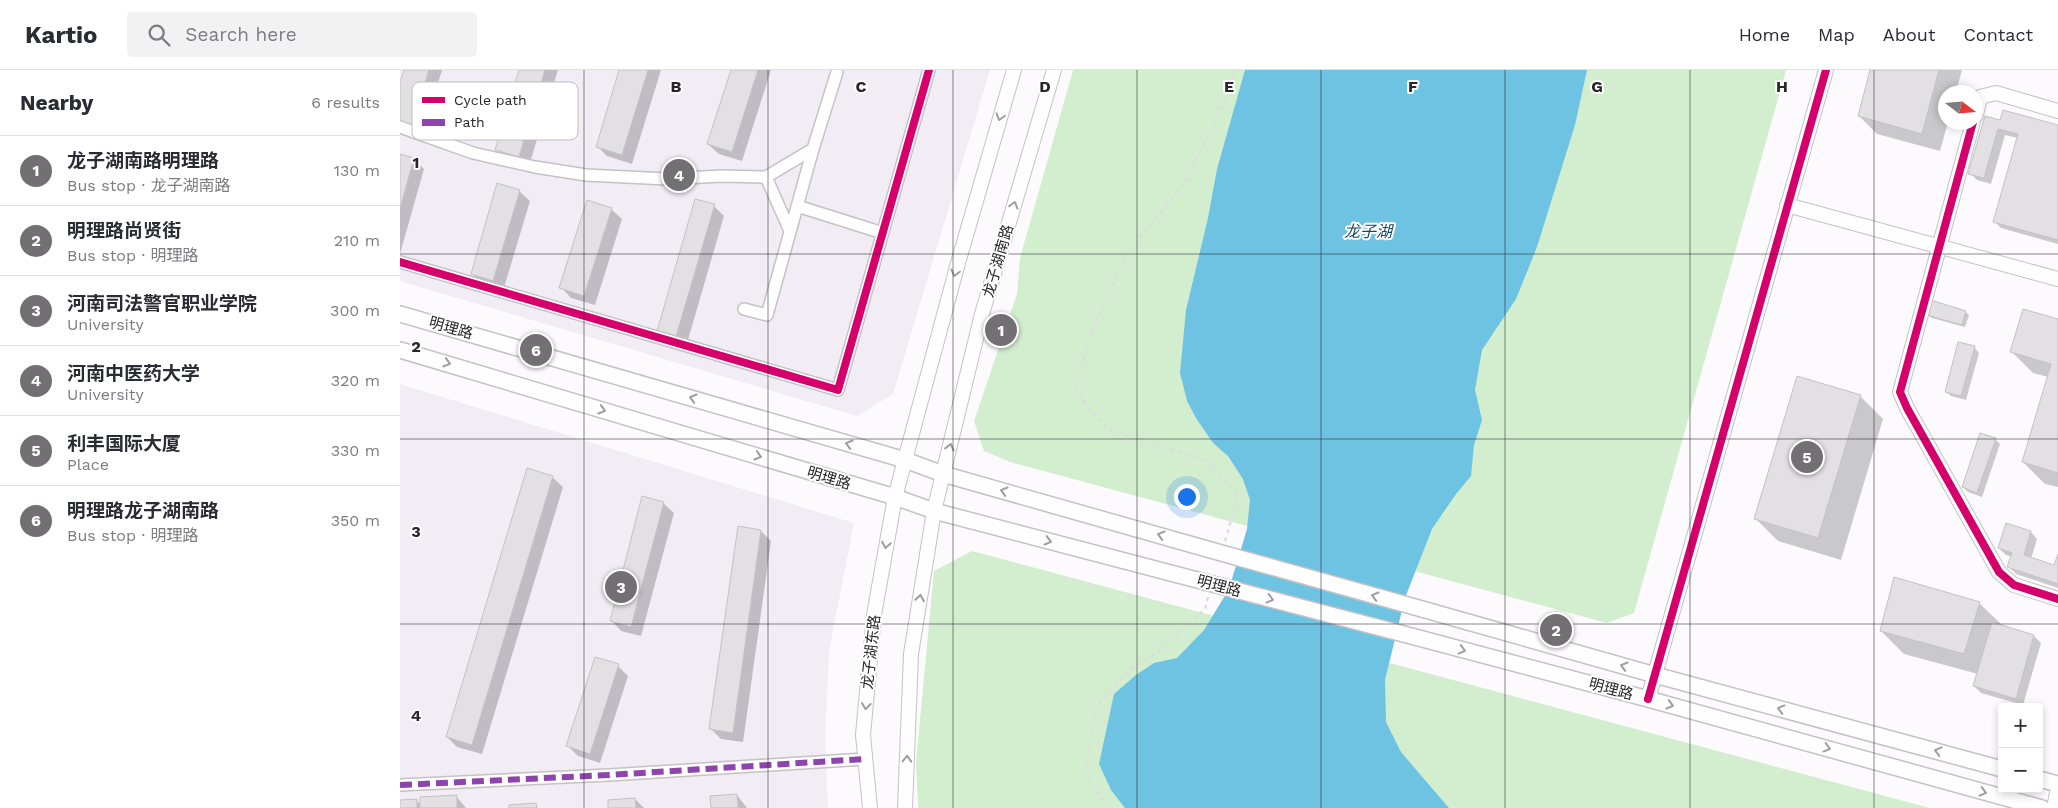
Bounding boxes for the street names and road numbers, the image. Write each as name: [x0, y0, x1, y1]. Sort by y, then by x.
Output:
street label: 龙子湖南路: [979, 222, 1017, 300]
street label: 明理路: [427, 313, 475, 343]
street label: 明理路: [805, 463, 853, 493]
street label: 明理路: [1195, 571, 1243, 601]
street label: 龙子湖东路: [858, 614, 884, 690]
street label: 明理路: [1587, 674, 1635, 704]

